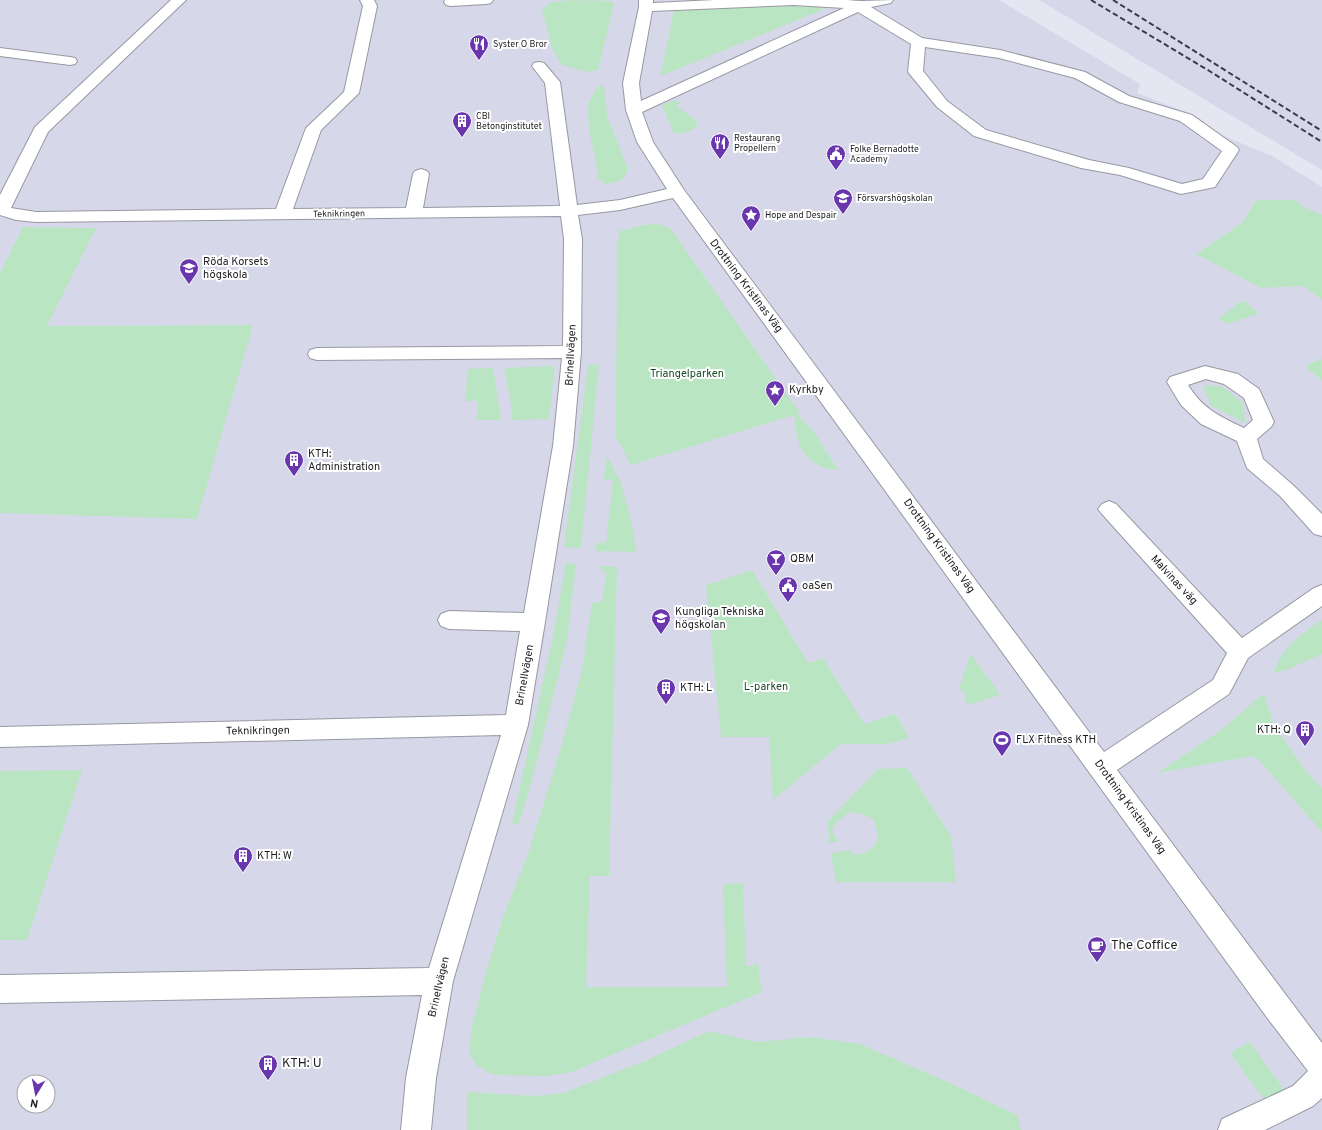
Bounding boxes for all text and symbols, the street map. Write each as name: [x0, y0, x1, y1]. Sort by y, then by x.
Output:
restaurant icon: Syster O Bror: [468, 33, 490, 61]
place label: Syster O Bror: [493, 39, 548, 50]
building icon: CBI Betonginstitutet: [451, 110, 473, 138]
place label: CBI Betonginstitutet: [476, 111, 542, 132]
restaurant icon: Restaurang Propellern: [709, 132, 731, 160]
place label: Restaurang Propellern: [734, 133, 780, 154]
public building icon: Folke Bernadotte Academy: [825, 143, 847, 171]
place label: Folke Bernadotte Academy: [850, 144, 919, 165]
school or university icon: Försvarshögskolan: [832, 187, 854, 215]
place label: Försvarshögskolan: [857, 193, 933, 204]
place icon: Hope and Despair: [740, 204, 762, 232]
street label: Teknikringen: [313, 208, 365, 220]
place label: Hope and Despair: [765, 210, 837, 221]
street label: Drottning Kristinas Väg: [706, 237, 786, 335]
place label: Röda Korsets högskola: [203, 255, 268, 282]
school or university icon: Röda Korsets högskola: [178, 257, 200, 285]
street label: Brinellvägen: [562, 324, 580, 386]
park label: Triangelparken: [650, 367, 724, 381]
place icon: Kyrkby: [764, 379, 786, 407]
place label: Kyrkby: [789, 383, 824, 397]
place label: KTH: Administration: [308, 447, 380, 474]
building icon: KTH: Administration: [283, 449, 305, 477]
street label: Drottning Kristinas Väg: [900, 496, 978, 596]
bar icon: QBM: [765, 548, 787, 576]
place label: QBM: [790, 552, 814, 566]
street label: Malvinas väg: [1147, 552, 1201, 608]
public building icon: oaSen: [777, 575, 799, 603]
place label: oaSen: [802, 579, 833, 593]
place label: Kungliga Tekniska högskolan: [675, 605, 764, 632]
school or university icon: Kungliga Tekniska högskolan: [650, 607, 672, 635]
street label: Brinellvägen: [513, 643, 537, 707]
building icon: KTH: L: [655, 677, 677, 705]
park label: L-parken: [744, 680, 788, 694]
place label: KTH: L: [680, 681, 712, 695]
building icon: KTH: Q: [1294, 719, 1316, 747]
street label: Teknikringen: [226, 723, 290, 739]
place label: KTH: Q: [1257, 723, 1291, 737]
sports icon: FLX Fitness KTH: [991, 729, 1013, 757]
place label: FLX Fitness KTH: [1016, 733, 1096, 747]
street label: Drottning Kristinas Väg: [1091, 757, 1169, 857]
building icon: KTH: W: [232, 845, 254, 873]
place label: KTH: W: [257, 849, 292, 863]
cafe icon: The Coffice: [1086, 935, 1108, 963]
place label: The Coffice: [1111, 938, 1178, 954]
street label: Brinellvägen: [425, 955, 453, 1019]
building icon: KTH: U: [257, 1053, 279, 1081]
place label: KTH: U: [282, 1056, 322, 1072]
north arrow: [16, 1074, 56, 1114]
text: N: [29, 1095, 40, 1110]

